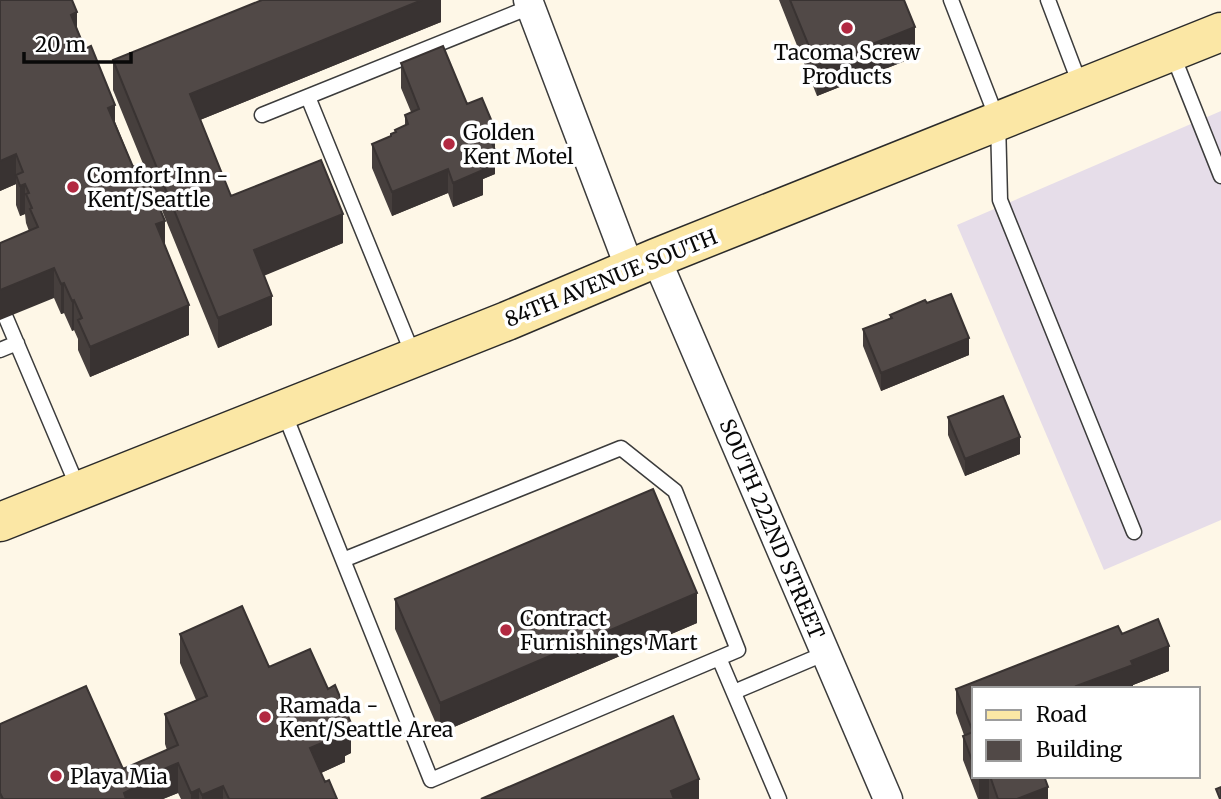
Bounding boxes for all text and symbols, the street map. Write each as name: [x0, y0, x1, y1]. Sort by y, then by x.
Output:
marker: Tacoma Screw Products: [839, 20, 855, 36]
scale bar: [24, 21, 131, 65]
text: 20 m: [35, 31, 87, 58]
place label: Tacoma Screw Products: [774, 39, 921, 90]
place label: Golden Kent Motel: [463, 119, 574, 170]
marker: Golden Kent Motel: [441, 136, 457, 152]
place label: Comfort Inn - Kent/Seattle: [87, 162, 228, 213]
marker: Comfort Inn - Kent/Seattle: [65, 179, 81, 195]
street label: 84TH AVENUE SOUTH: [501, 223, 721, 333]
street label: SOUTH 222ND STREET: [713, 415, 831, 644]
place label: Contract Furnishings Mart: [520, 605, 698, 656]
marker: Contract Furnishings Mart: [498, 622, 514, 638]
legend: [972, 687, 1200, 778]
place label: Ramada - Kent/Seattle Area: [279, 692, 453, 743]
text: Road: [1036, 701, 1087, 728]
marker: Ramada - Kent/Seattle Area: [257, 709, 273, 725]
text: Building: [1036, 736, 1123, 763]
place label: Playa Mia: [70, 763, 168, 790]
marker: Playa Mia: [48, 768, 64, 784]

